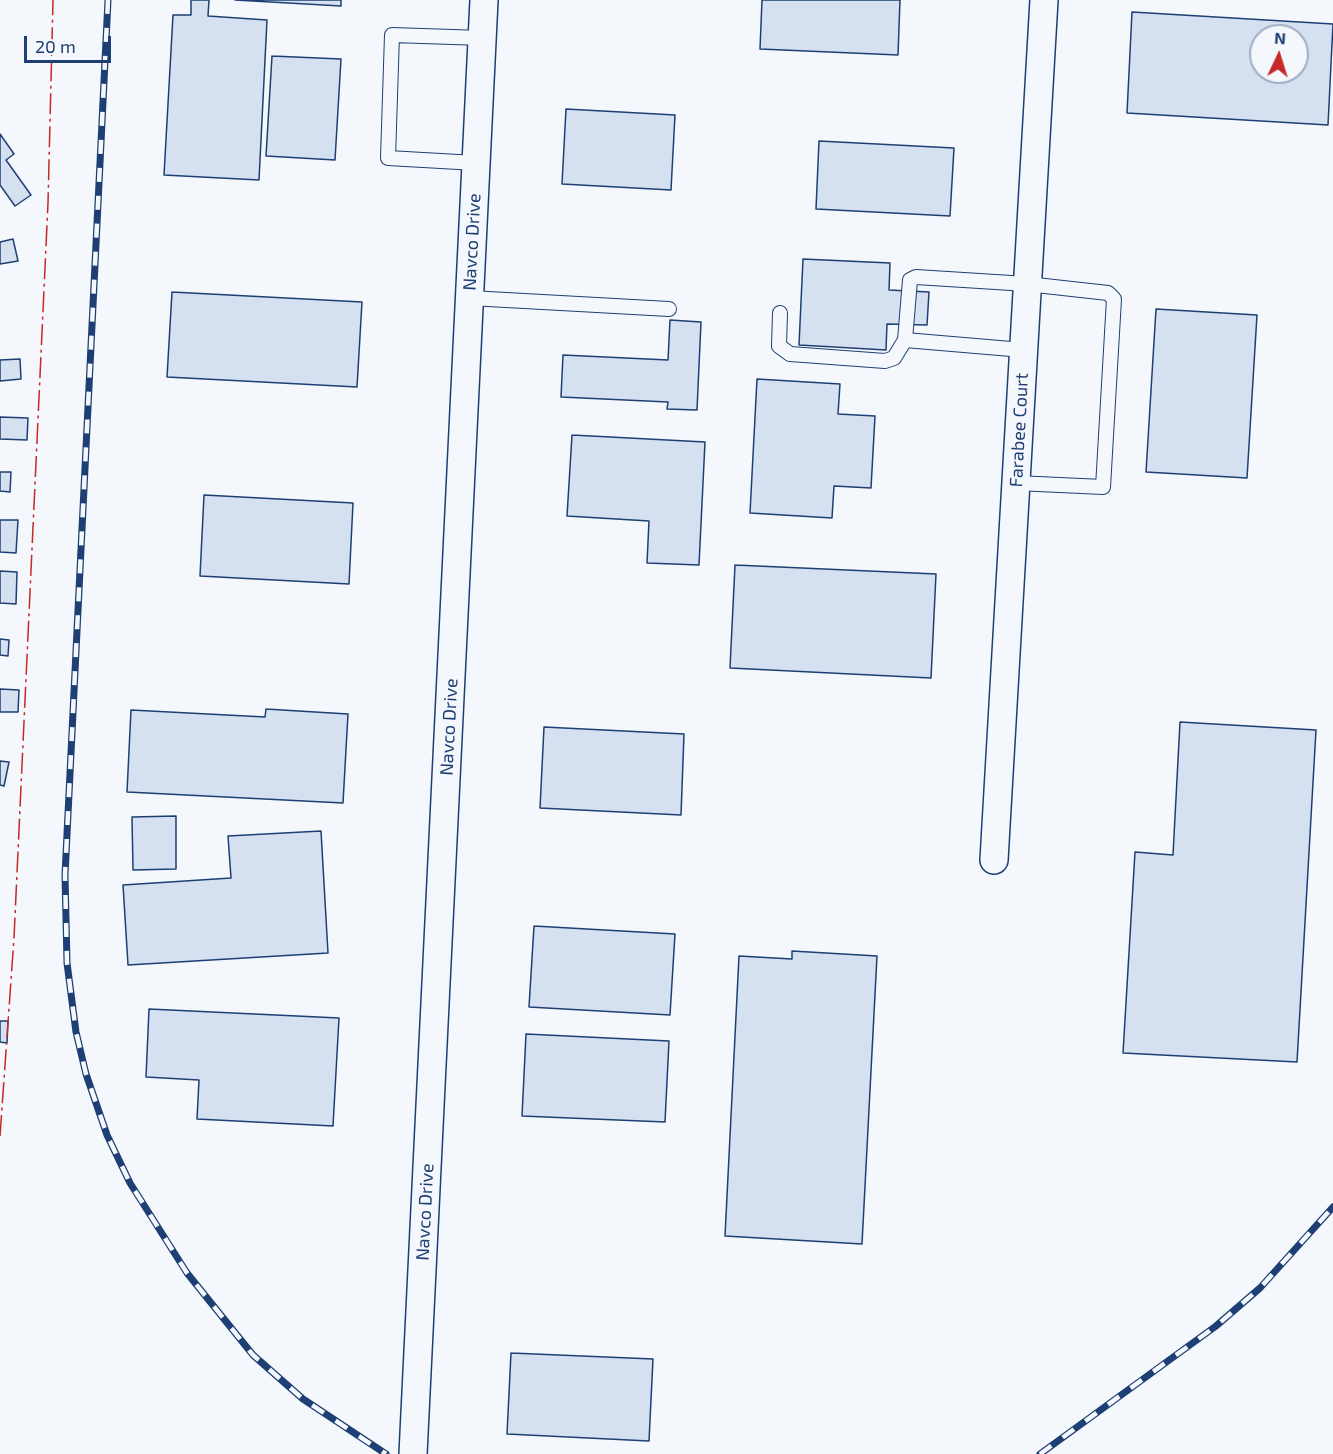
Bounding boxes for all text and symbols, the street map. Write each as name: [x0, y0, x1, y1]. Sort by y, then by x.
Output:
scale bar: [27, 24, 114, 62]
north arrow: [1249, 24, 1309, 84]
text: N: [1274, 28, 1287, 47]
text: 20 m: [35, 35, 76, 57]
street label: Navco Drive: [459, 193, 485, 291]
street label: Farabee Court: [1005, 372, 1033, 488]
street label: Navco Drive: [436, 678, 462, 776]
street label: Navco Drive: [412, 1163, 438, 1261]

